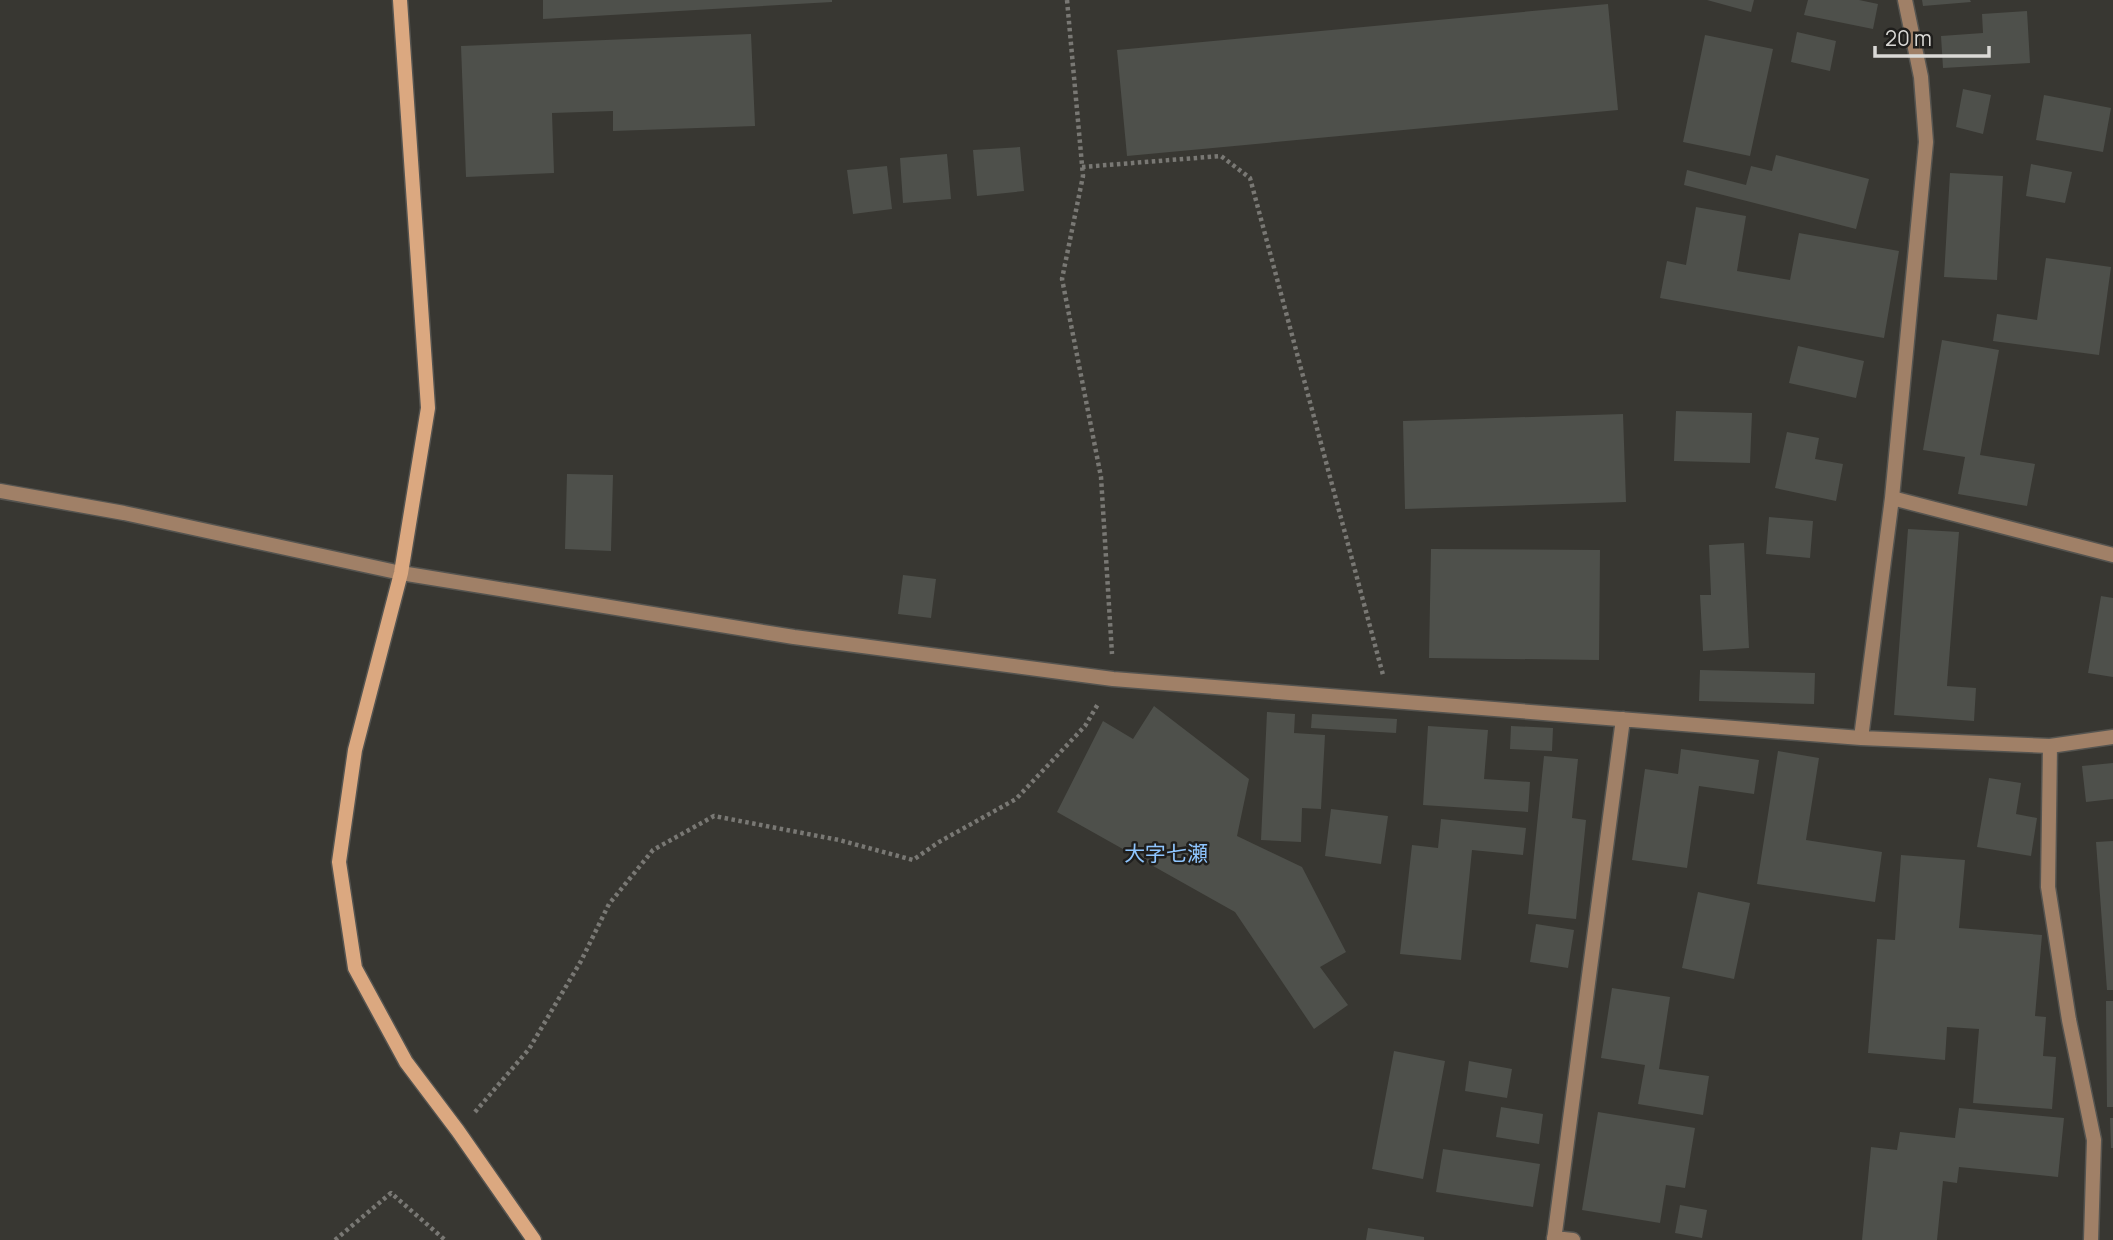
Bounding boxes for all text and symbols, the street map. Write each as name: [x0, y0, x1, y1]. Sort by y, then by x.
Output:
scale bar: [1875, 14, 1989, 58]
text: 20 m: [1885, 24, 1932, 52]
district label: 大字七瀬: [1124, 839, 1208, 867]

